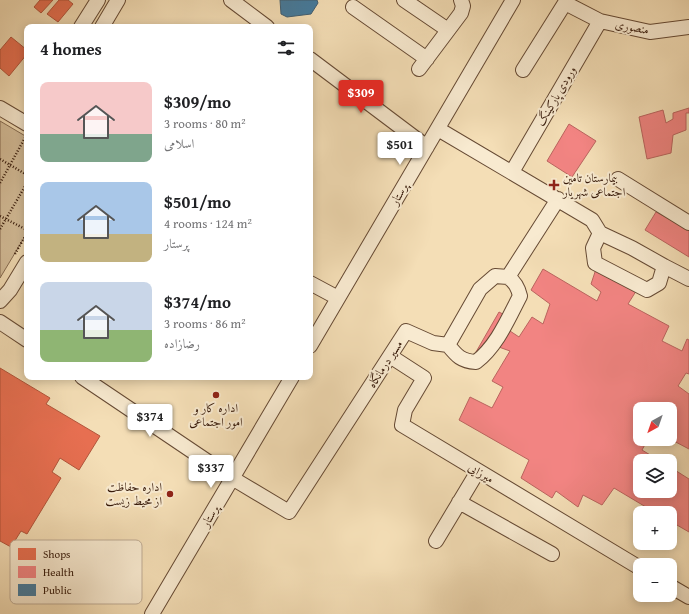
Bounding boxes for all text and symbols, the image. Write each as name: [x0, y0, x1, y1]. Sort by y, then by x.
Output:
street label: منصوری: [614, 15, 651, 38]
text: 4 homes: [40, 36, 102, 61]
icon: filters: [275, 37, 297, 59]
street label: ورودی پارکینگ: [531, 62, 581, 130]
pin: $309: [337, 80, 385, 114]
text: $309: [348, 83, 374, 102]
text: $309/mo: [164, 89, 231, 114]
icon: home: [72, 98, 120, 146]
text: 3 rooms · 80 m²: [164, 114, 246, 133]
pin: $501: [376, 132, 424, 166]
text: اسلامی: [164, 134, 194, 153]
text: $501: [387, 135, 413, 154]
place label: بیمارستان تامین اجتماعی شهریار: [562, 169, 626, 200]
street label: پرستار: [385, 178, 413, 209]
marker: بیمارستان تامین اجتماعی شهریار: [548, 179, 560, 191]
text: $501/mo: [164, 189, 231, 214]
icon: home: [72, 198, 120, 246]
text: 4 rooms · 124 m²: [164, 214, 252, 233]
text: پرستار: [164, 234, 189, 253]
text: $374/mo: [164, 289, 231, 314]
icon: home: [72, 298, 120, 346]
text: 3 rooms · 86 m²: [164, 314, 246, 333]
text: رضازاده: [164, 334, 200, 353]
street label: مسیر درمانگاه: [363, 337, 406, 391]
marker: اداره کار و امور اجتماعی: [211, 390, 221, 400]
place label: اداره کار و امور اجتماعی: [189, 399, 243, 430]
north arrow: [633, 402, 677, 446]
map controls: [633, 402, 677, 602]
pin: $374: [126, 404, 174, 438]
text: $374: [137, 407, 163, 426]
button: layers: [633, 454, 677, 498]
pin: $337: [187, 455, 235, 489]
text: $337: [198, 458, 224, 477]
street label: میرزایی: [465, 458, 497, 487]
place label: اداره حفاظت از محیط زیست: [105, 478, 162, 509]
marker: اداره حفاظت از محیط زیست: [165, 489, 175, 499]
street label: پرستار: [196, 500, 224, 531]
button: +: [633, 506, 677, 550]
legend: [10, 540, 142, 604]
text: Shops: [43, 546, 70, 562]
button: −: [633, 558, 677, 602]
text: Health: [43, 564, 75, 580]
text: Public: [43, 582, 72, 598]

